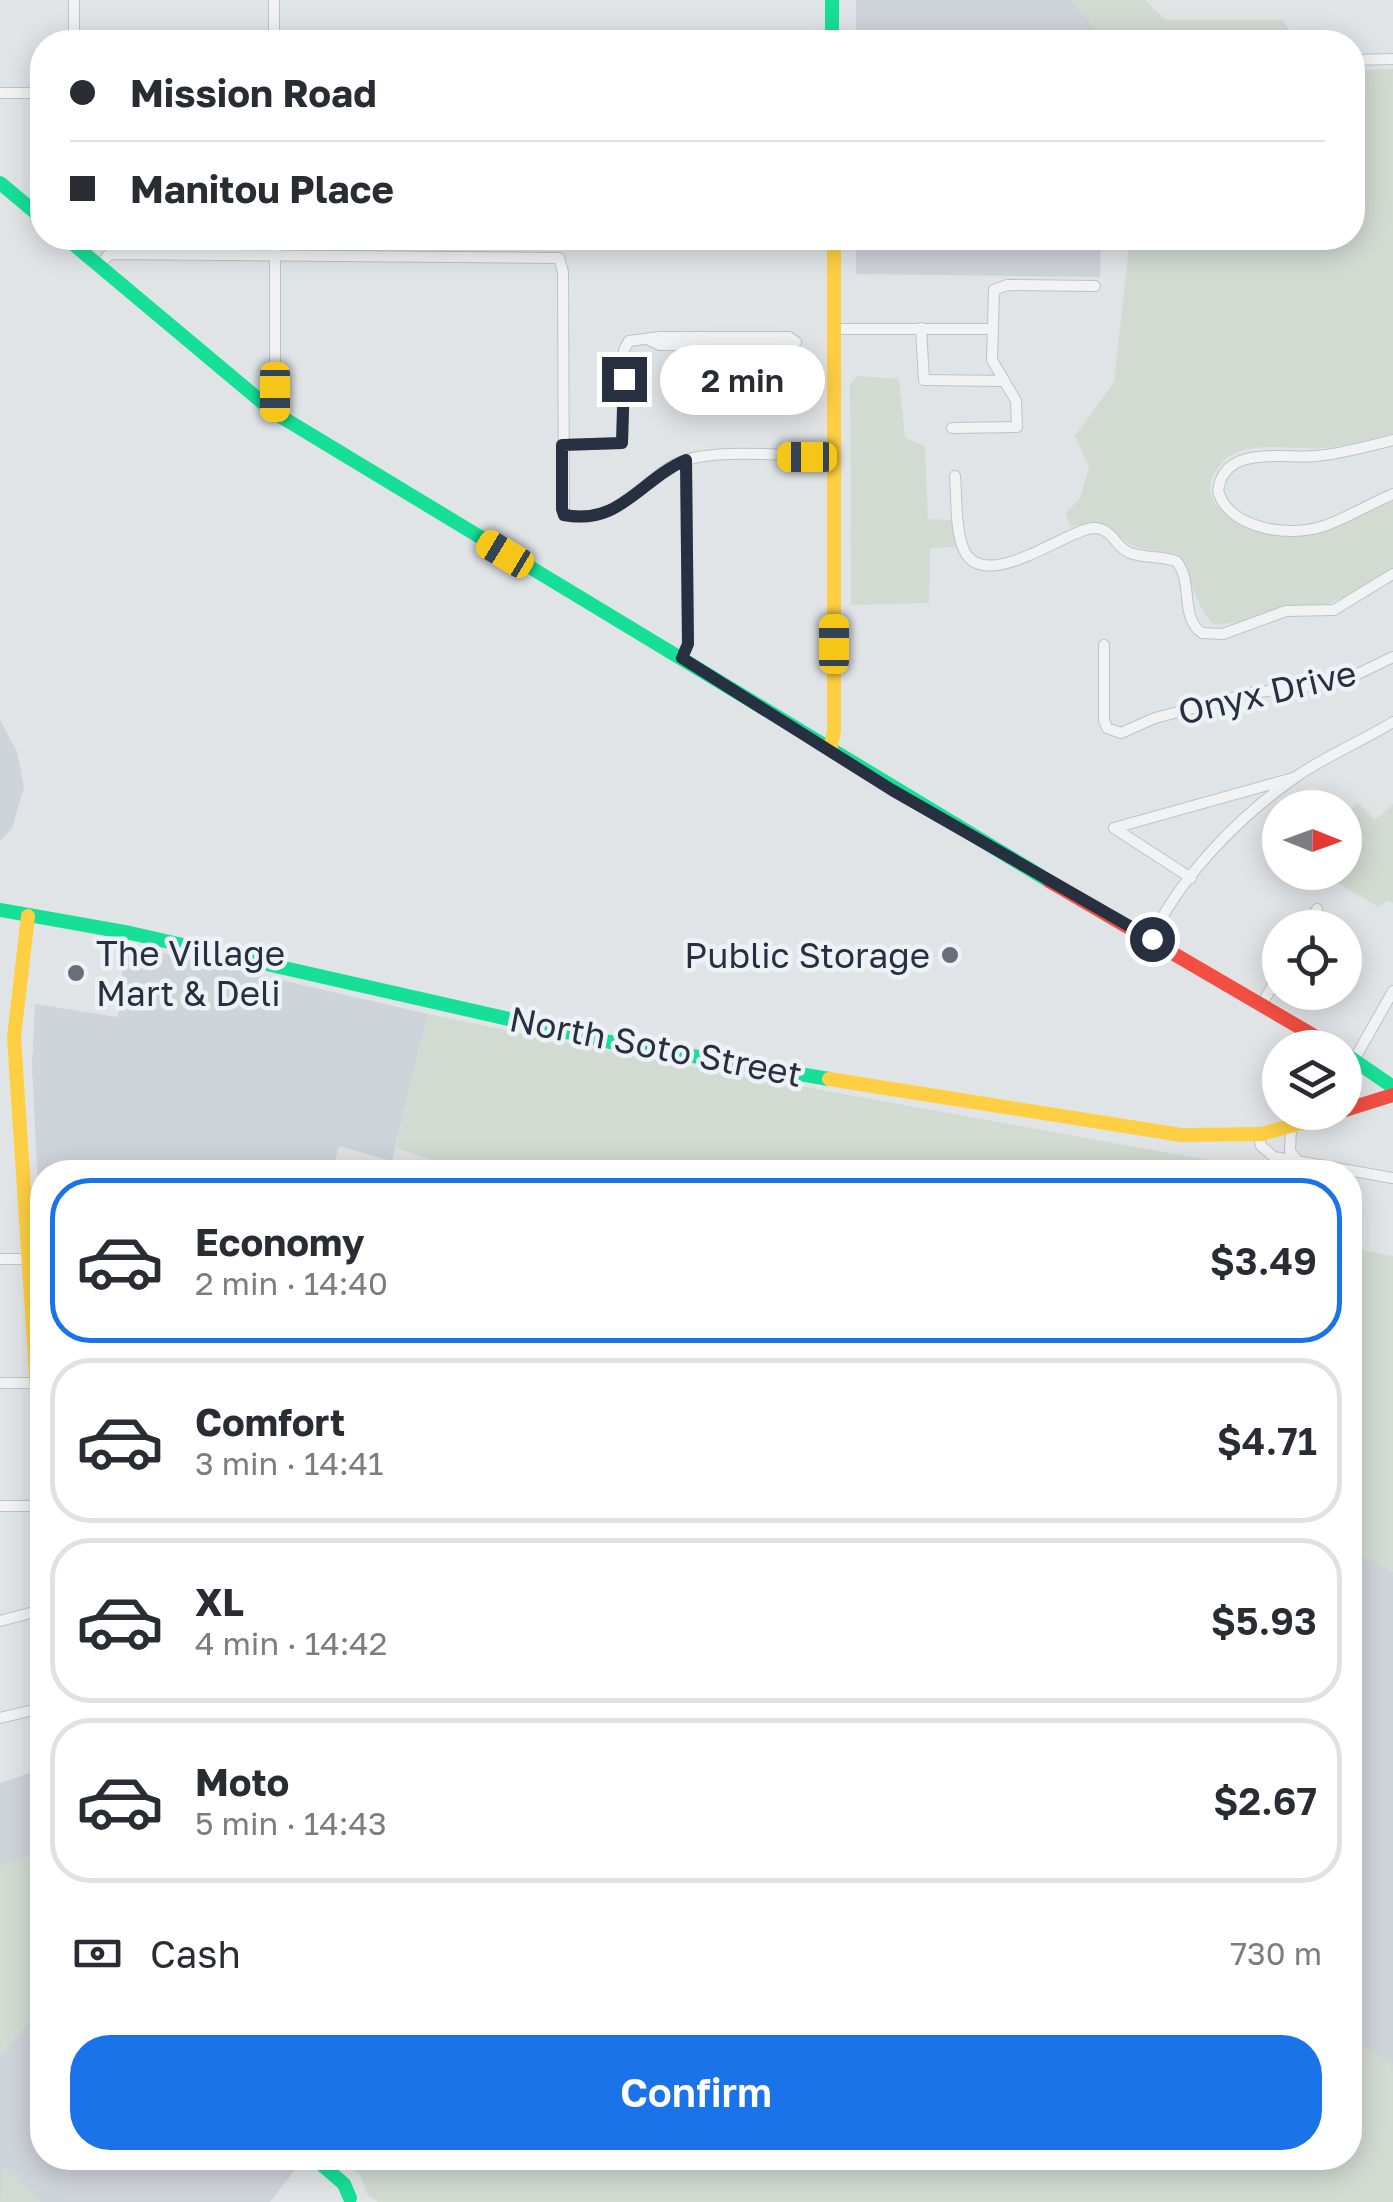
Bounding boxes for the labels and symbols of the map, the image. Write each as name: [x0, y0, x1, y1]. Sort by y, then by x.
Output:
callout: 2 min: [659, 344, 824, 414]
route end: [602, 357, 647, 402]
car: [260, 362, 290, 422]
car: [777, 442, 837, 472]
car: [472, 526, 538, 582]
car: [819, 614, 849, 674]
street label: Onyx Drive: [1174, 651, 1360, 733]
north arrow: [1262, 790, 1362, 890]
route start: [1130, 917, 1175, 962]
place label: The Village Mart & Deli: [96, 932, 285, 1014]
place label: Public Storage: [684, 934, 930, 976]
marker: Public Storage: [939, 944, 961, 966]
marker: The Village Mart & Deli: [65, 962, 87, 984]
street label: North Soto Street: [506, 997, 806, 1095]

